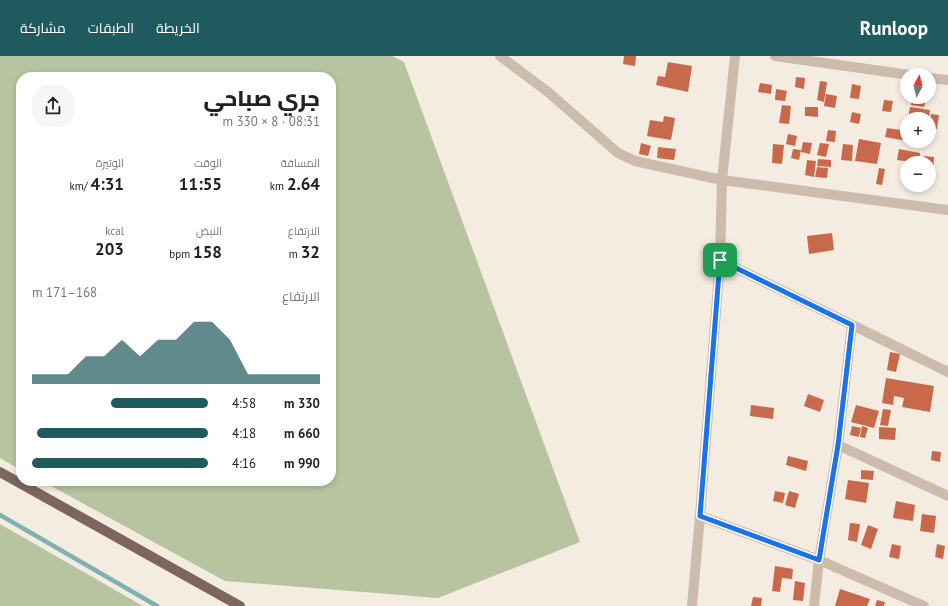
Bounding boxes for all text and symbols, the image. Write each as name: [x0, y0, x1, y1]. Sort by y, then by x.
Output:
text: Runloop: [860, 16, 928, 40]
text: مشاركة: [20, 19, 66, 37]
text: الطبقات: [88, 19, 134, 37]
text: الخريطة: [156, 19, 200, 37]
north arrow: [900, 68, 936, 104]
map controls: [900, 68, 936, 192]
text: جري صباحي: [204, 84, 320, 112]
button: share: [32, 85, 74, 127]
button: +: [900, 112, 936, 148]
text: 08:31 · 8 × 330 m: [222, 113, 320, 130]
text: الوتيرة: [96, 156, 124, 170]
text: الوقت: [194, 156, 222, 170]
text: المسافة: [281, 156, 320, 170]
button: −: [900, 156, 936, 192]
text: 4:31: [91, 173, 124, 195]
text: 11:55: [179, 173, 222, 195]
text: 2.64: [287, 173, 320, 195]
text: /km: [69, 179, 91, 193]
text: km: [270, 179, 287, 193]
text: kcal: [105, 224, 124, 238]
text: النبض: [196, 224, 222, 238]
text: الارتفاع: [288, 224, 320, 238]
text: 203: [95, 238, 124, 260]
text: 158: [193, 241, 222, 263]
text: 32: [301, 241, 320, 263]
pin: [703, 243, 737, 277]
text: bpm: [169, 247, 193, 261]
text: m: [289, 247, 301, 261]
icon: arrive: [709, 249, 731, 271]
text: 168–171 m: [32, 284, 97, 301]
text: الارتفاع: [282, 288, 320, 305]
text: 4:58: [232, 395, 256, 412]
text: 330 m: [284, 395, 320, 412]
text: 4:18: [232, 425, 256, 442]
text: 660 m: [284, 425, 320, 442]
text: 4:16: [232, 455, 256, 472]
text: 990 m: [284, 455, 320, 472]

